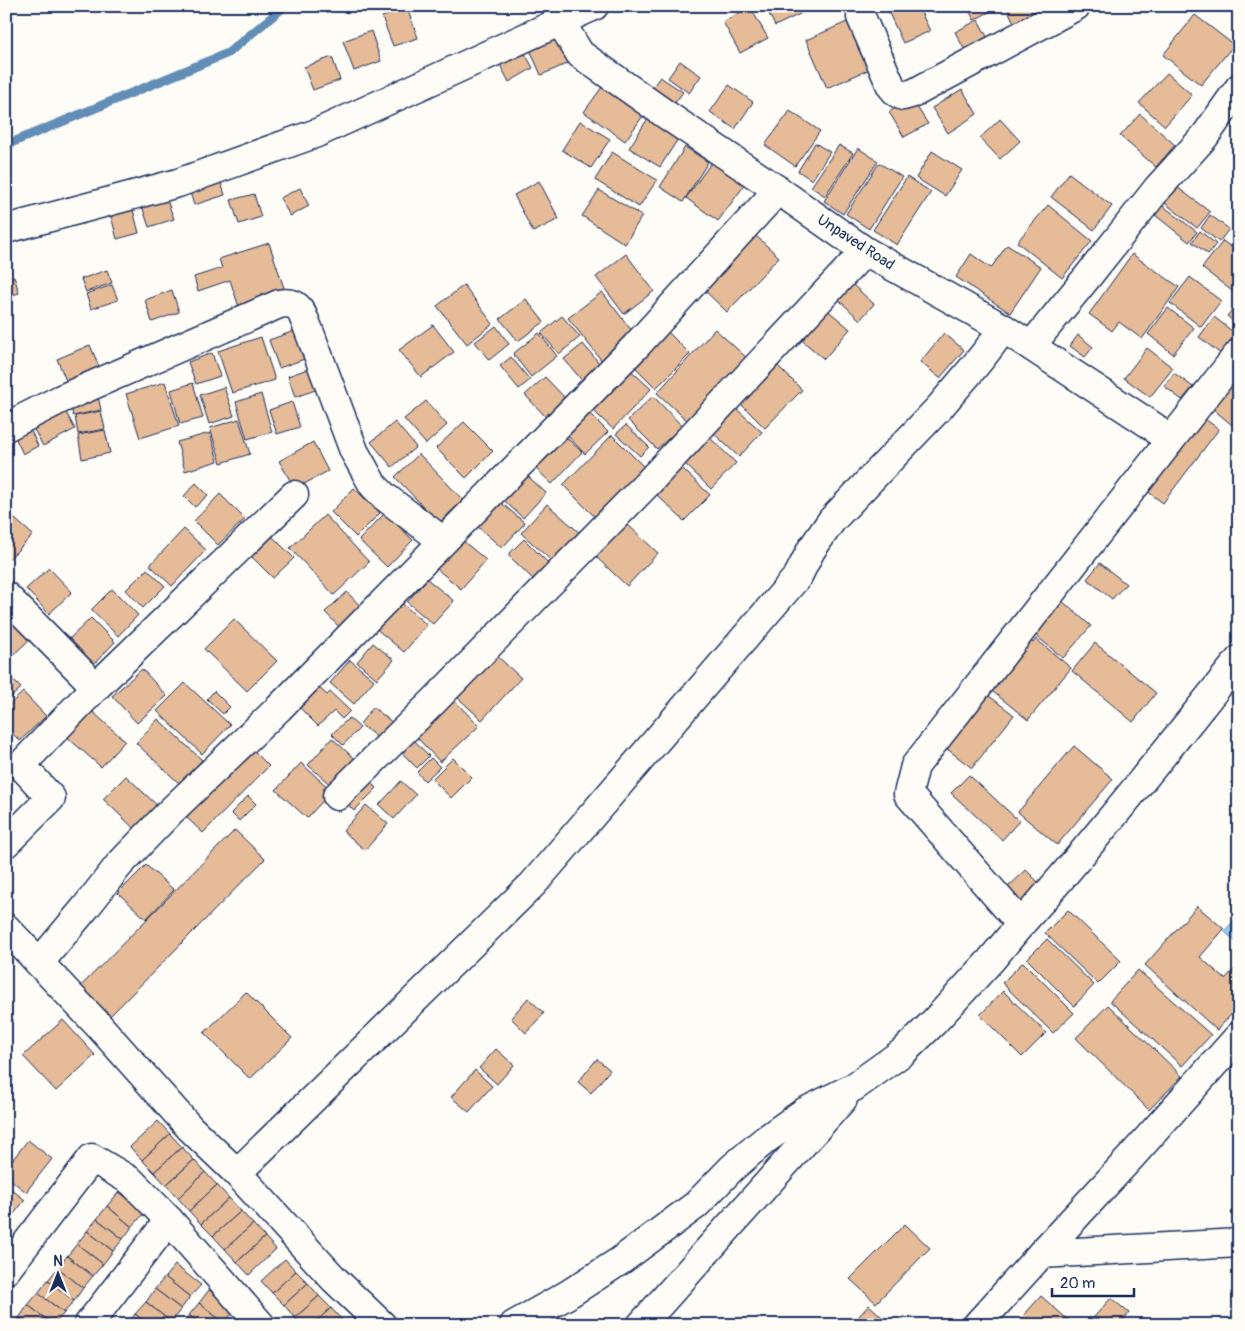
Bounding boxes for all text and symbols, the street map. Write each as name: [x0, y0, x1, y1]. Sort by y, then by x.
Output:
street label: Unpaved Road: [814, 210, 898, 274]
north arrow: [32, 1248, 82, 1298]
text: N: [53, 1253, 63, 1270]
scale bar: [1052, 1266, 1135, 1298]
text: 20 m: [1060, 1274, 1095, 1293]

